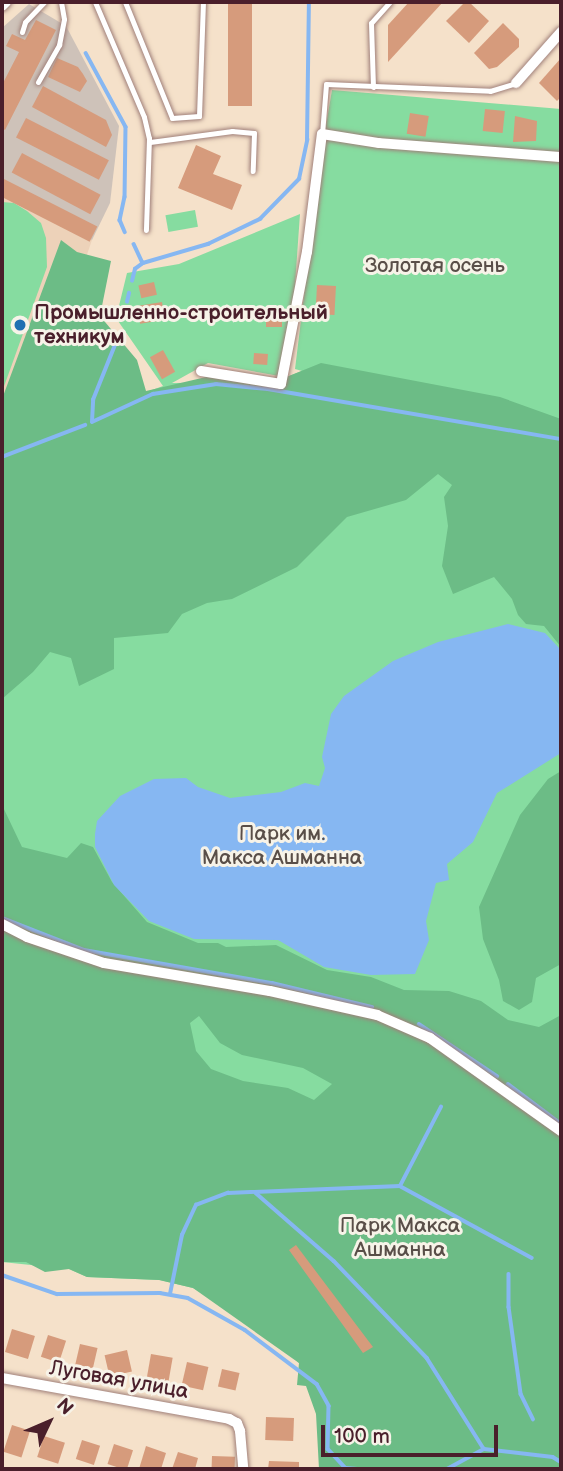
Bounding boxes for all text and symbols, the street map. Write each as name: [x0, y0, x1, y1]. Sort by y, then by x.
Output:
park label: Золотая осень: [365, 253, 505, 279]
place label: Промышленно-строительный техникум: [34, 300, 328, 350]
marker: Промышленно-строительный техникум: [12, 317, 28, 333]
park label: Парк им. Макса Ашманна: [202, 821, 362, 871]
park label: Парк Макса Ашманна: [340, 1213, 460, 1263]
street label: Луговая улица: [48, 1355, 190, 1405]
north arrow: [14, 1387, 84, 1457]
text: N: [51, 1394, 78, 1420]
scale bar: [325, 1412, 502, 1456]
text: 100 m: [334, 1424, 390, 1449]

